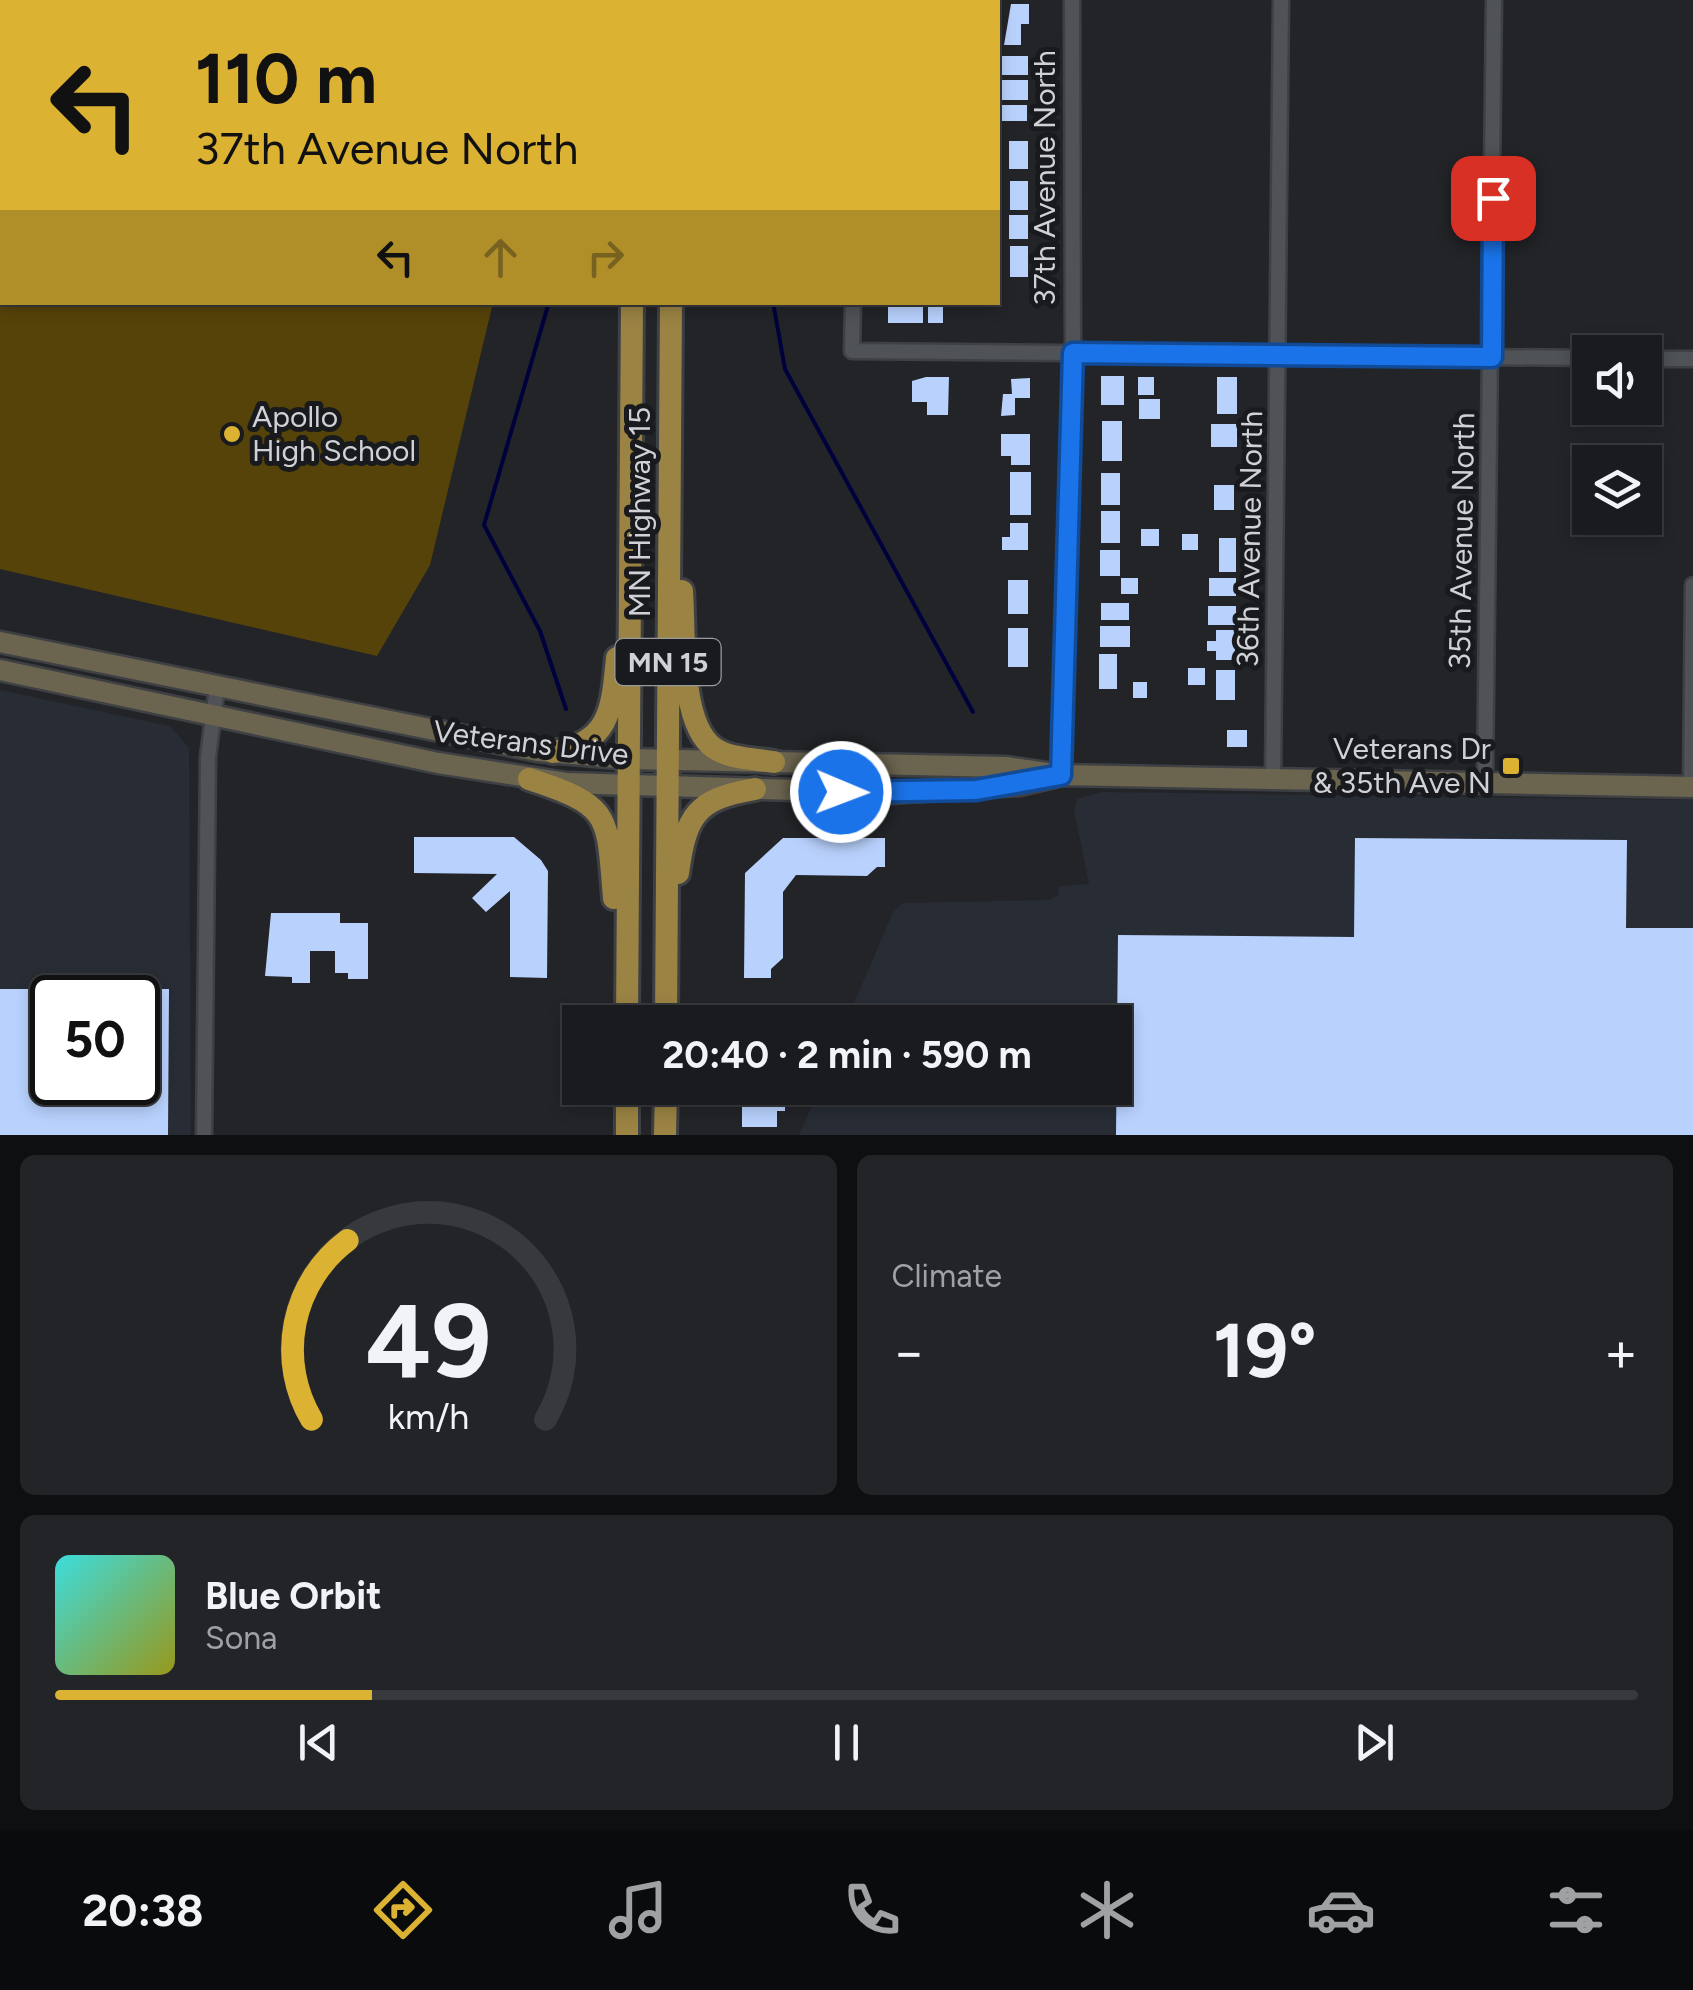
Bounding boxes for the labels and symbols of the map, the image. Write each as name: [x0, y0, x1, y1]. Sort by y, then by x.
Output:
street label: 37th Avenue North: [1026, 50, 1063, 306]
pin: [1451, 156, 1536, 241]
place label: Apollo High School: [252, 398, 416, 469]
street label: MN Highway 15: [621, 407, 658, 617]
street label: 36th Avenue North: [1229, 410, 1270, 668]
street label: 35th Avenue North: [1441, 412, 1482, 670]
marker: Apollo High School: [221, 423, 243, 445]
road number: MN 15: [616, 639, 720, 685]
street label: Veterans Drive: [431, 712, 631, 773]
place label: Veterans Dr & 35th Ave N: [1313, 730, 1491, 801]
position arrow: [789, 740, 893, 844]
marker: Veterans Dr & 35th Ave N: [1500, 755, 1522, 777]
speed limit sign: 50: [30, 975, 160, 1105]

